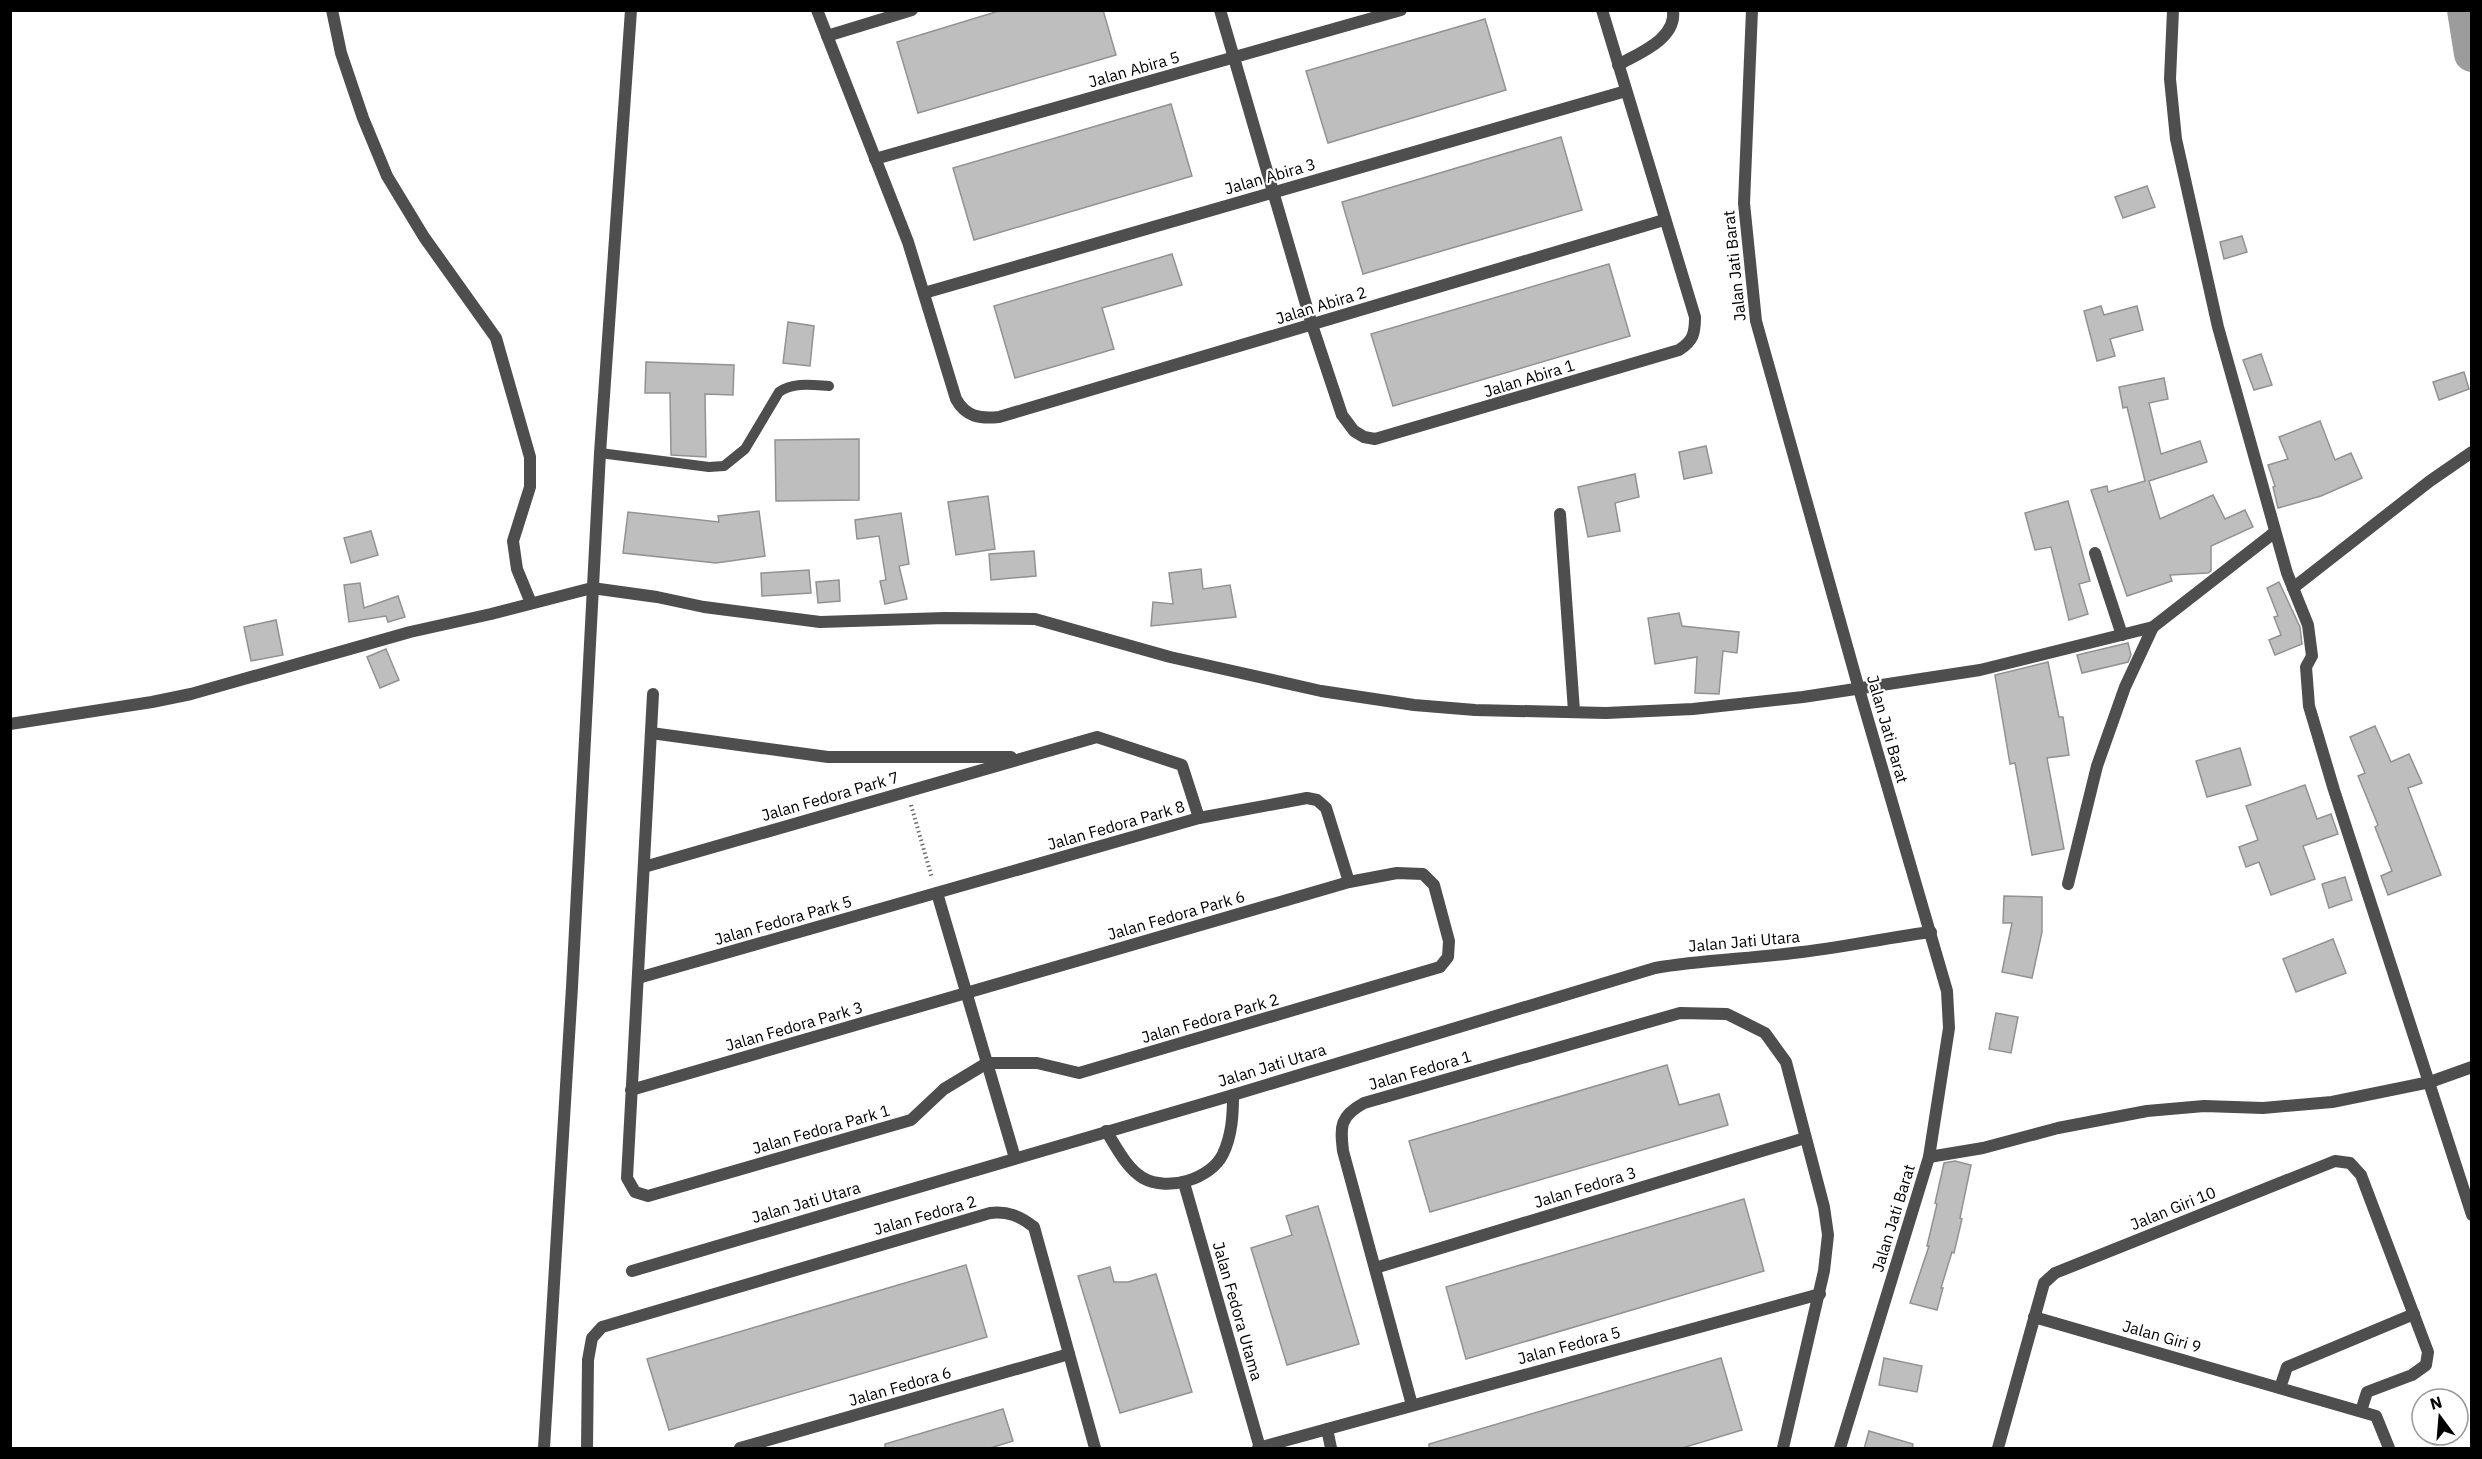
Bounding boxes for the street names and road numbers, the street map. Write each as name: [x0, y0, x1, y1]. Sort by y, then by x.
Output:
street label: Jalan Abira 5: [1086, 46, 1182, 92]
street label: Jalan Abira 3: [1222, 153, 1318, 199]
street label: Jalan Jati Barat: [1718, 209, 1750, 323]
street label: Jalan Abira 2: [1273, 282, 1369, 328]
street label: Jalan Abira 1: [1481, 355, 1577, 401]
street label: Jalan Jati Barat: [1863, 673, 1913, 785]
street label: Jalan Fedora Park 7: [759, 767, 901, 825]
street label: Jalan Fedora Park 8: [1045, 796, 1187, 854]
street label: Jalan Fedora Park 6: [1105, 886, 1247, 944]
street label: Jalan Fedora Park 5: [712, 891, 854, 949]
street label: Jalan Jati Utara: [1687, 926, 1801, 956]
street label: Jalan Fedora Park 2: [1139, 989, 1281, 1047]
street label: Jalan Fedora Park 3: [723, 997, 865, 1055]
street label: Jalan Jati Utara: [1216, 1039, 1329, 1091]
street label: Jalan Fedora 1: [1366, 1046, 1474, 1094]
street label: Jalan Fedora Park 1: [750, 1100, 892, 1158]
street label: Jalan Fedora 3: [1532, 1162, 1638, 1212]
street label: Jalan Jati Barat: [1867, 1162, 1919, 1274]
street label: Jalan Jati Utara: [749, 1177, 863, 1227]
street label: Jalan Giri 10: [2127, 1182, 2219, 1234]
street label: Jalan Fedora 2: [871, 1191, 979, 1239]
street label: Jalan Fedora Utama: [1209, 1239, 1268, 1383]
street label: Jalan Giri 9: [2120, 1315, 2204, 1357]
street label: Jalan Fedora 5: [1515, 1322, 1623, 1368]
street label: Jalan Fedora 6: [846, 1362, 954, 1410]

